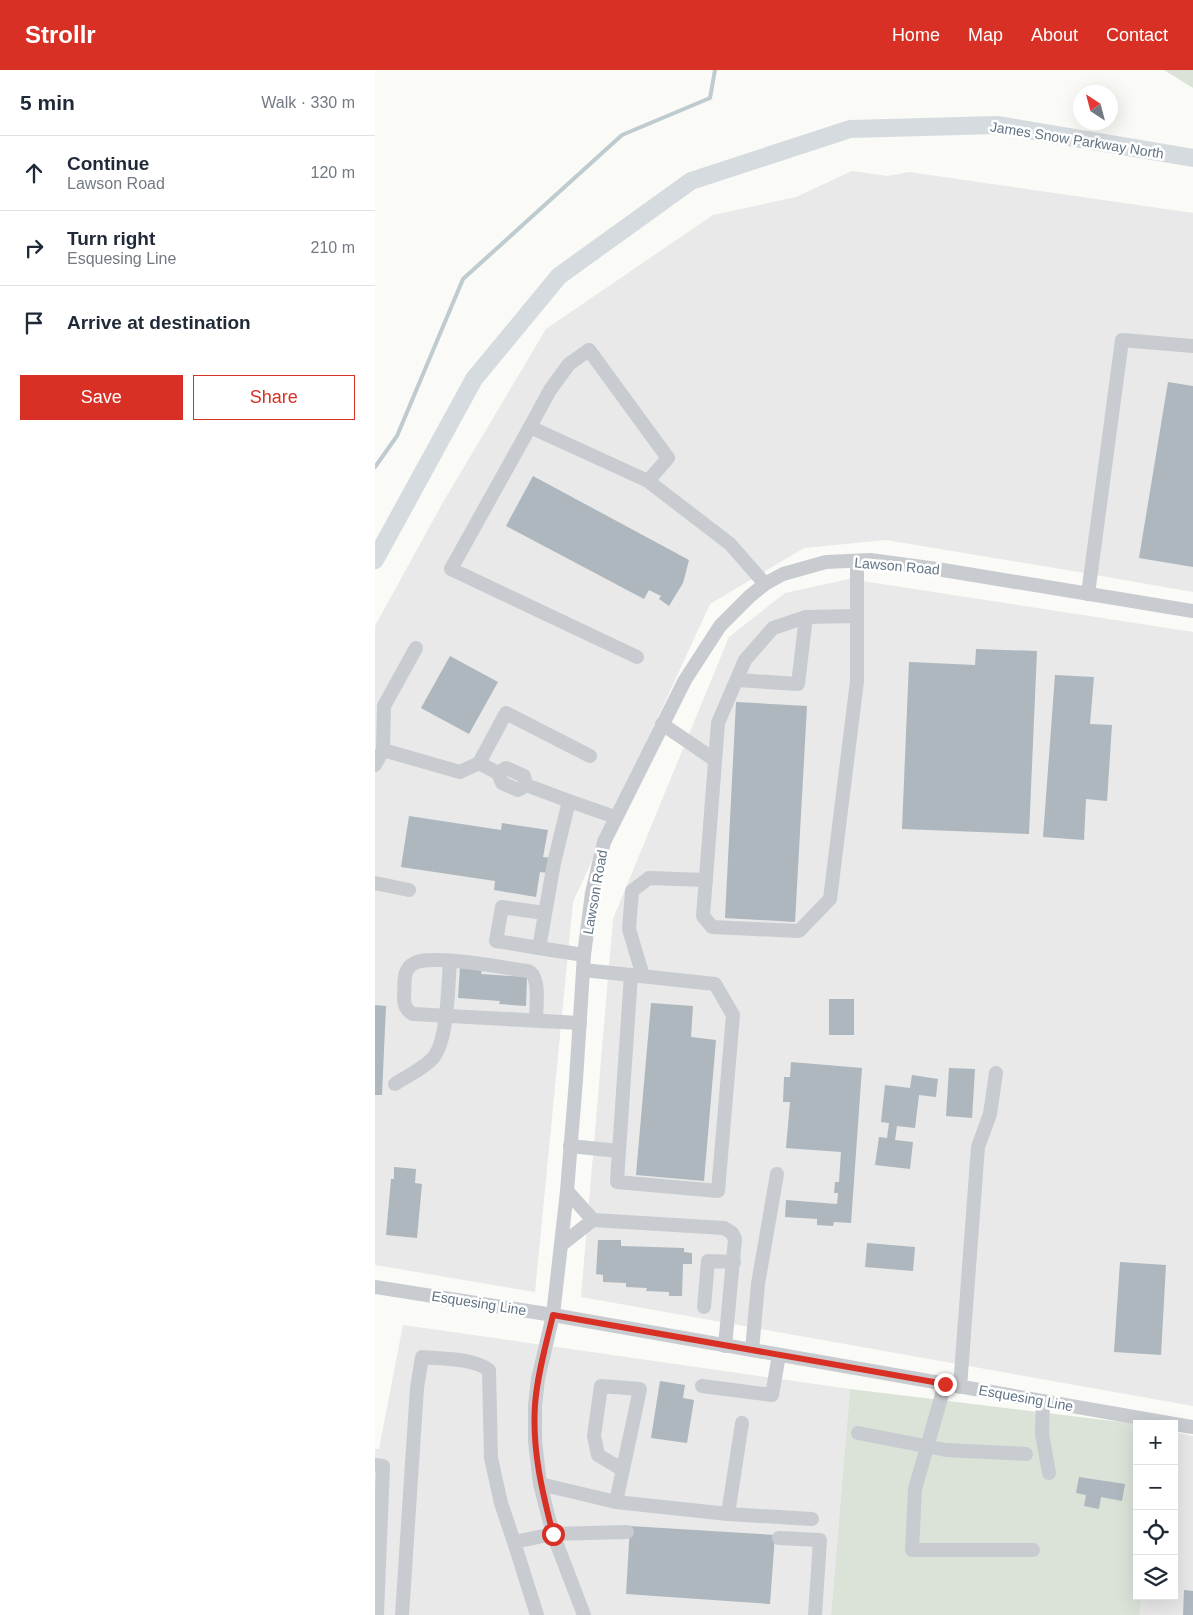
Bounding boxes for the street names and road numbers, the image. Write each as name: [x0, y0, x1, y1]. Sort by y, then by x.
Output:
street label: James Snow Parkway North: [989, 118, 1165, 162]
street label: Lawson Road: [854, 554, 940, 578]
street label: Lawson Road: [580, 848, 610, 936]
street label: Esquesing Line: [430, 1288, 528, 1318]
street label: Esquesing Line: [977, 1382, 1075, 1414]

